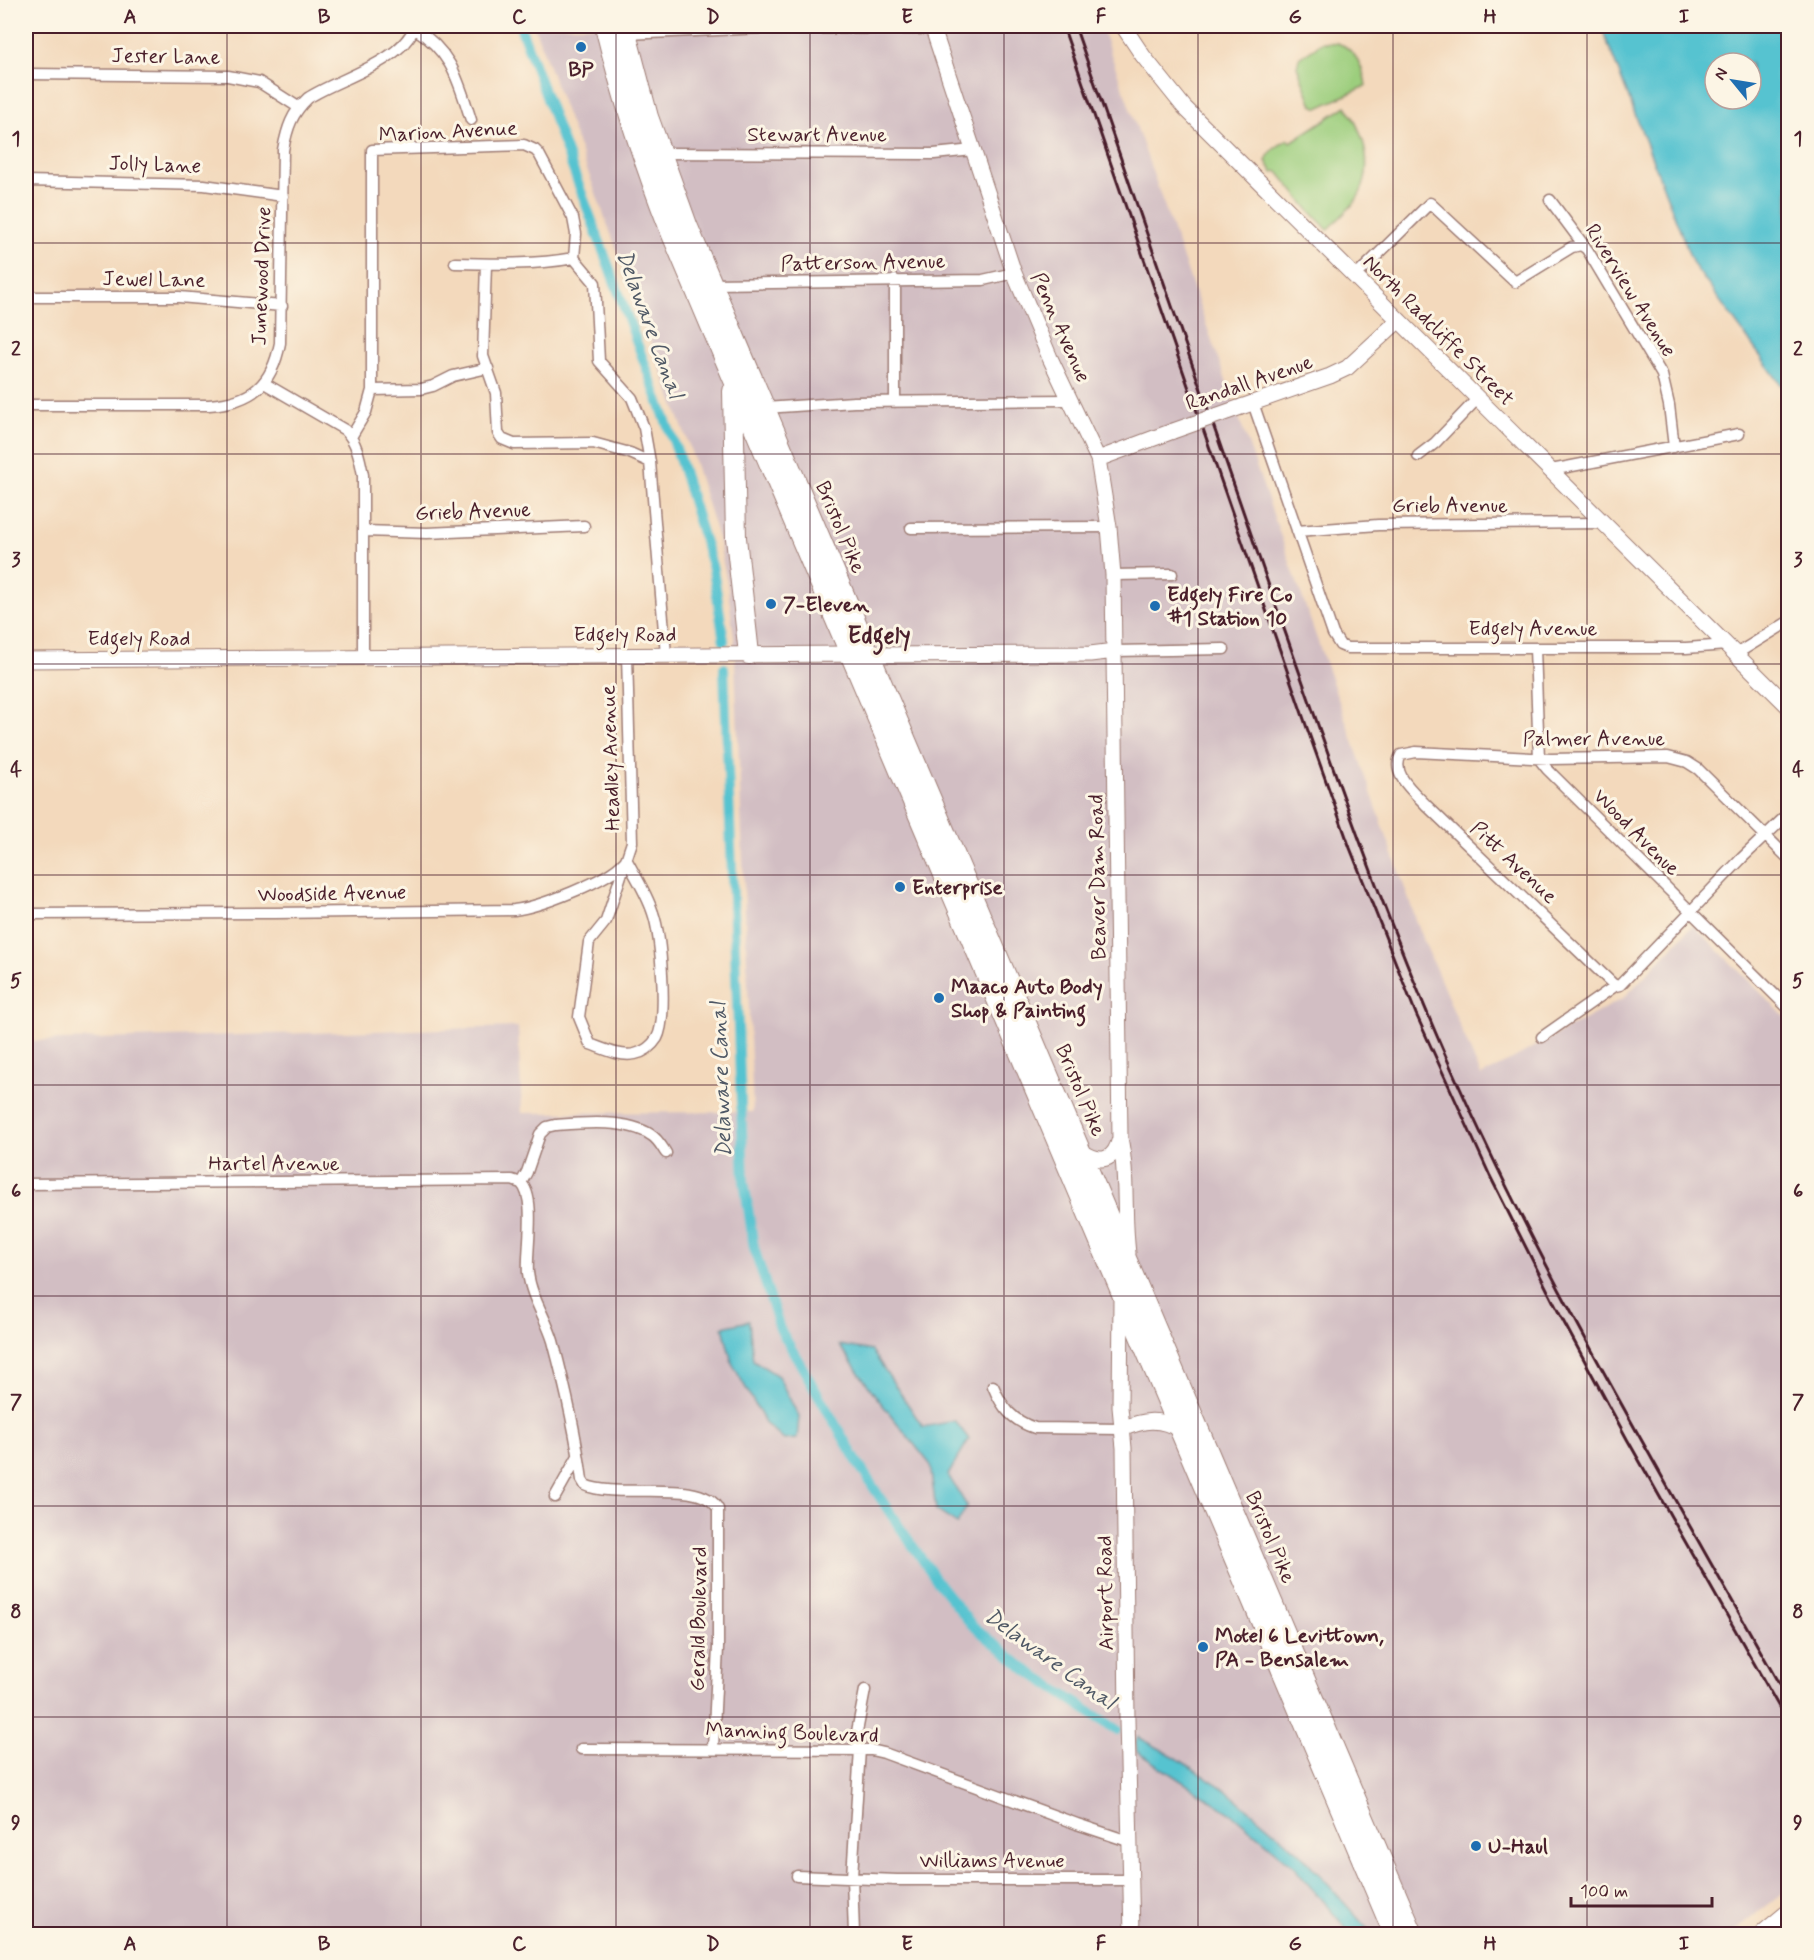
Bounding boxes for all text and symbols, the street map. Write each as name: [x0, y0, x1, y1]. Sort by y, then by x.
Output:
text: A: [123, 4, 137, 31]
text: B: [318, 4, 331, 31]
text: C: [512, 4, 527, 31]
text: D: [706, 4, 720, 31]
text: E: [901, 4, 913, 31]
text: F: [1096, 4, 1107, 31]
text: G: [1288, 4, 1302, 31]
text: H: [1483, 4, 1497, 31]
text: I: [1679, 4, 1689, 31]
marker: BP: [574, 40, 588, 54]
street label: Jester Lane: [111, 42, 221, 72]
north arrow: [1703, 51, 1763, 111]
place label: BP: [568, 56, 595, 84]
text: N: [1710, 64, 1733, 84]
street label: Marion Avenue: [378, 114, 518, 150]
street label: Stewart Avenue: [747, 121, 887, 149]
text: 1: [12, 126, 20, 153]
text: 1: [1794, 126, 1802, 153]
street label: Jolly Lane: [108, 149, 202, 181]
street label: Junewood Drive: [246, 206, 278, 346]
street label: Riverview Avenue: [1578, 219, 1682, 362]
water label: Delaware Canal: [609, 247, 689, 404]
street label: Patterson Avenue: [780, 248, 946, 278]
street label: North Radcliffe Street: [1356, 249, 1520, 413]
street label: Jewel Lane: [102, 265, 206, 295]
street label: Penn Avenue: [1023, 268, 1097, 387]
text: 2: [11, 336, 21, 363]
text: 2: [1793, 336, 1803, 363]
street label: Randall Avenue: [1182, 348, 1317, 418]
street label: Bristol Pike: [808, 477, 872, 578]
street label: Grieb Avenue: [1392, 492, 1508, 520]
street label: Grieb Avenue: [415, 496, 532, 528]
text: 3: [11, 547, 21, 574]
text: 3: [1793, 547, 1803, 574]
place label: Edgely Fire Co #1 Station 10: [1166, 581, 1293, 633]
place label: 7-Eleven: [783, 591, 870, 619]
marker: 7-Eleven: [764, 597, 778, 611]
marker: Edgely Fire Co #1 Station 10: [1148, 599, 1162, 613]
street label: Edgely Avenue: [1469, 615, 1598, 645]
street label: Edgely Road: [574, 621, 676, 651]
district label: Edgely: [847, 621, 911, 655]
street label: Edgely Road: [88, 625, 190, 655]
street label: Headley Avenue: [594, 685, 628, 831]
street label: Palmer Avenue: [1523, 725, 1665, 753]
text: 4: [10, 757, 22, 784]
text: 4: [1792, 757, 1804, 784]
street label: Wood Avenue: [1587, 783, 1686, 883]
street label: Beaver Dam Road: [1083, 794, 1113, 960]
street label: Pitt Avenue: [1464, 815, 1563, 910]
place label: Enterprise: [912, 874, 1003, 902]
street label: Woodside Avenue: [258, 879, 407, 909]
marker: Enterprise: [893, 880, 907, 894]
text: 5: [10, 968, 22, 995]
text: 5: [1792, 968, 1804, 995]
place label: Maaco Auto Body Shop & Painting: [951, 973, 1103, 1027]
marker: Maaco Auto Body Shop & Painting: [932, 991, 946, 1005]
water label: Delaware Canal: [705, 1000, 739, 1158]
street label: Bristol Pike: [1048, 1040, 1112, 1141]
street label: Hartel Avenue: [208, 1150, 340, 1178]
text: 6: [11, 1178, 21, 1205]
text: 6: [1793, 1178, 1803, 1205]
text: 7: [10, 1389, 22, 1416]
text: 7: [1792, 1389, 1804, 1416]
street label: Bristol Pike: [1238, 1487, 1302, 1588]
street label: Airport Road: [1091, 1535, 1121, 1651]
street label: Gerald Boulevard: [684, 1546, 714, 1692]
text: 8: [10, 1599, 22, 1626]
text: 8: [1792, 1599, 1804, 1626]
water label: Delaware Canal: [979, 1603, 1122, 1718]
place label: Motel 6 Levittown, PA - Bensalem: [1215, 1622, 1384, 1674]
marker: Motel 6 Levittown, PA - Bensalem: [1196, 1640, 1210, 1654]
street label: Manning Boulevard: [705, 1716, 879, 1752]
text: 9: [11, 1810, 21, 1837]
text: 9: [1793, 1810, 1803, 1837]
place label: U-Haul: [1488, 1833, 1548, 1861]
marker: U-Haul: [1469, 1839, 1483, 1853]
street label: Williams Avenue: [919, 1847, 1065, 1875]
scale bar: [1571, 1870, 1712, 1908]
text: 100 m: [1580, 1880, 1628, 1904]
text: A: [123, 1931, 137, 1958]
text: B: [318, 1931, 331, 1958]
text: C: [512, 1931, 527, 1958]
text: D: [706, 1931, 720, 1958]
text: E: [901, 1931, 913, 1958]
text: F: [1096, 1931, 1107, 1958]
text: G: [1288, 1931, 1302, 1958]
text: H: [1483, 1931, 1497, 1958]
text: I: [1679, 1931, 1689, 1958]

